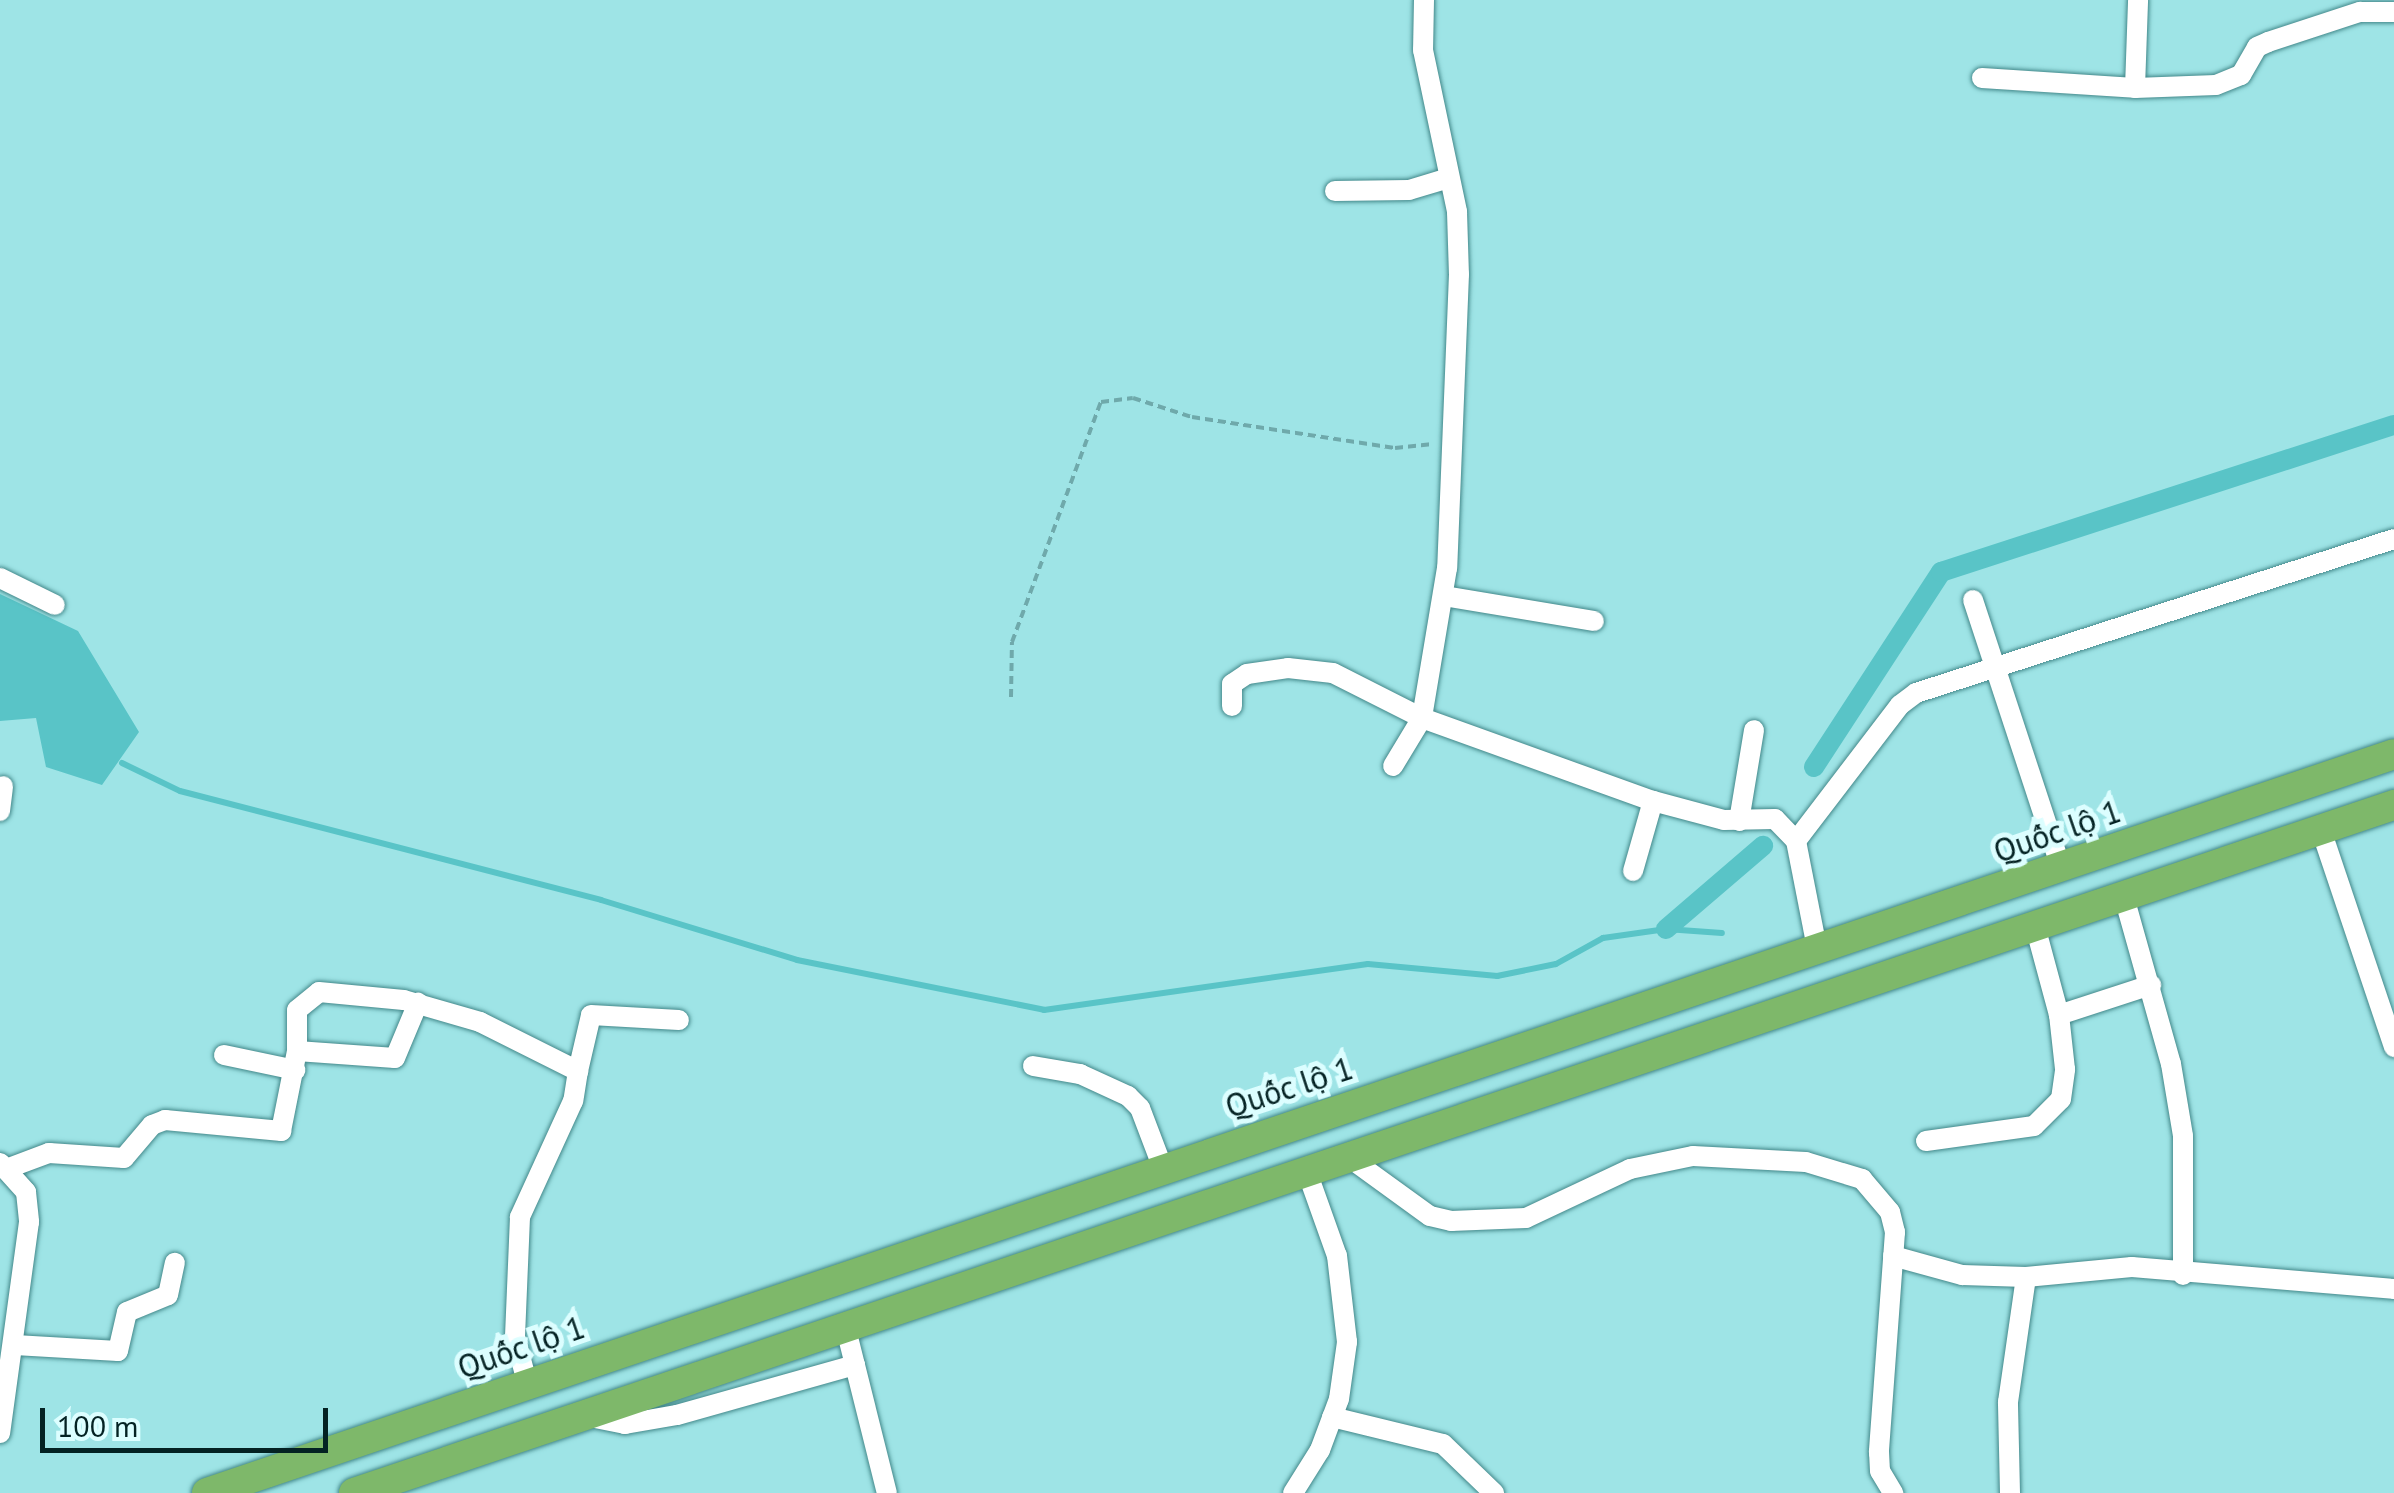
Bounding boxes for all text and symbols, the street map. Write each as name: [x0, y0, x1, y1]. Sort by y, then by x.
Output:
street label: Quốc lộ 1: [1988, 791, 2126, 871]
street label: Quốc lộ 1: [1220, 1048, 1358, 1126]
street label: Quốc lộ 1: [452, 1307, 590, 1387]
scale bar: [45, 1388, 332, 1450]
text: 100 m: [57, 1406, 138, 1445]

